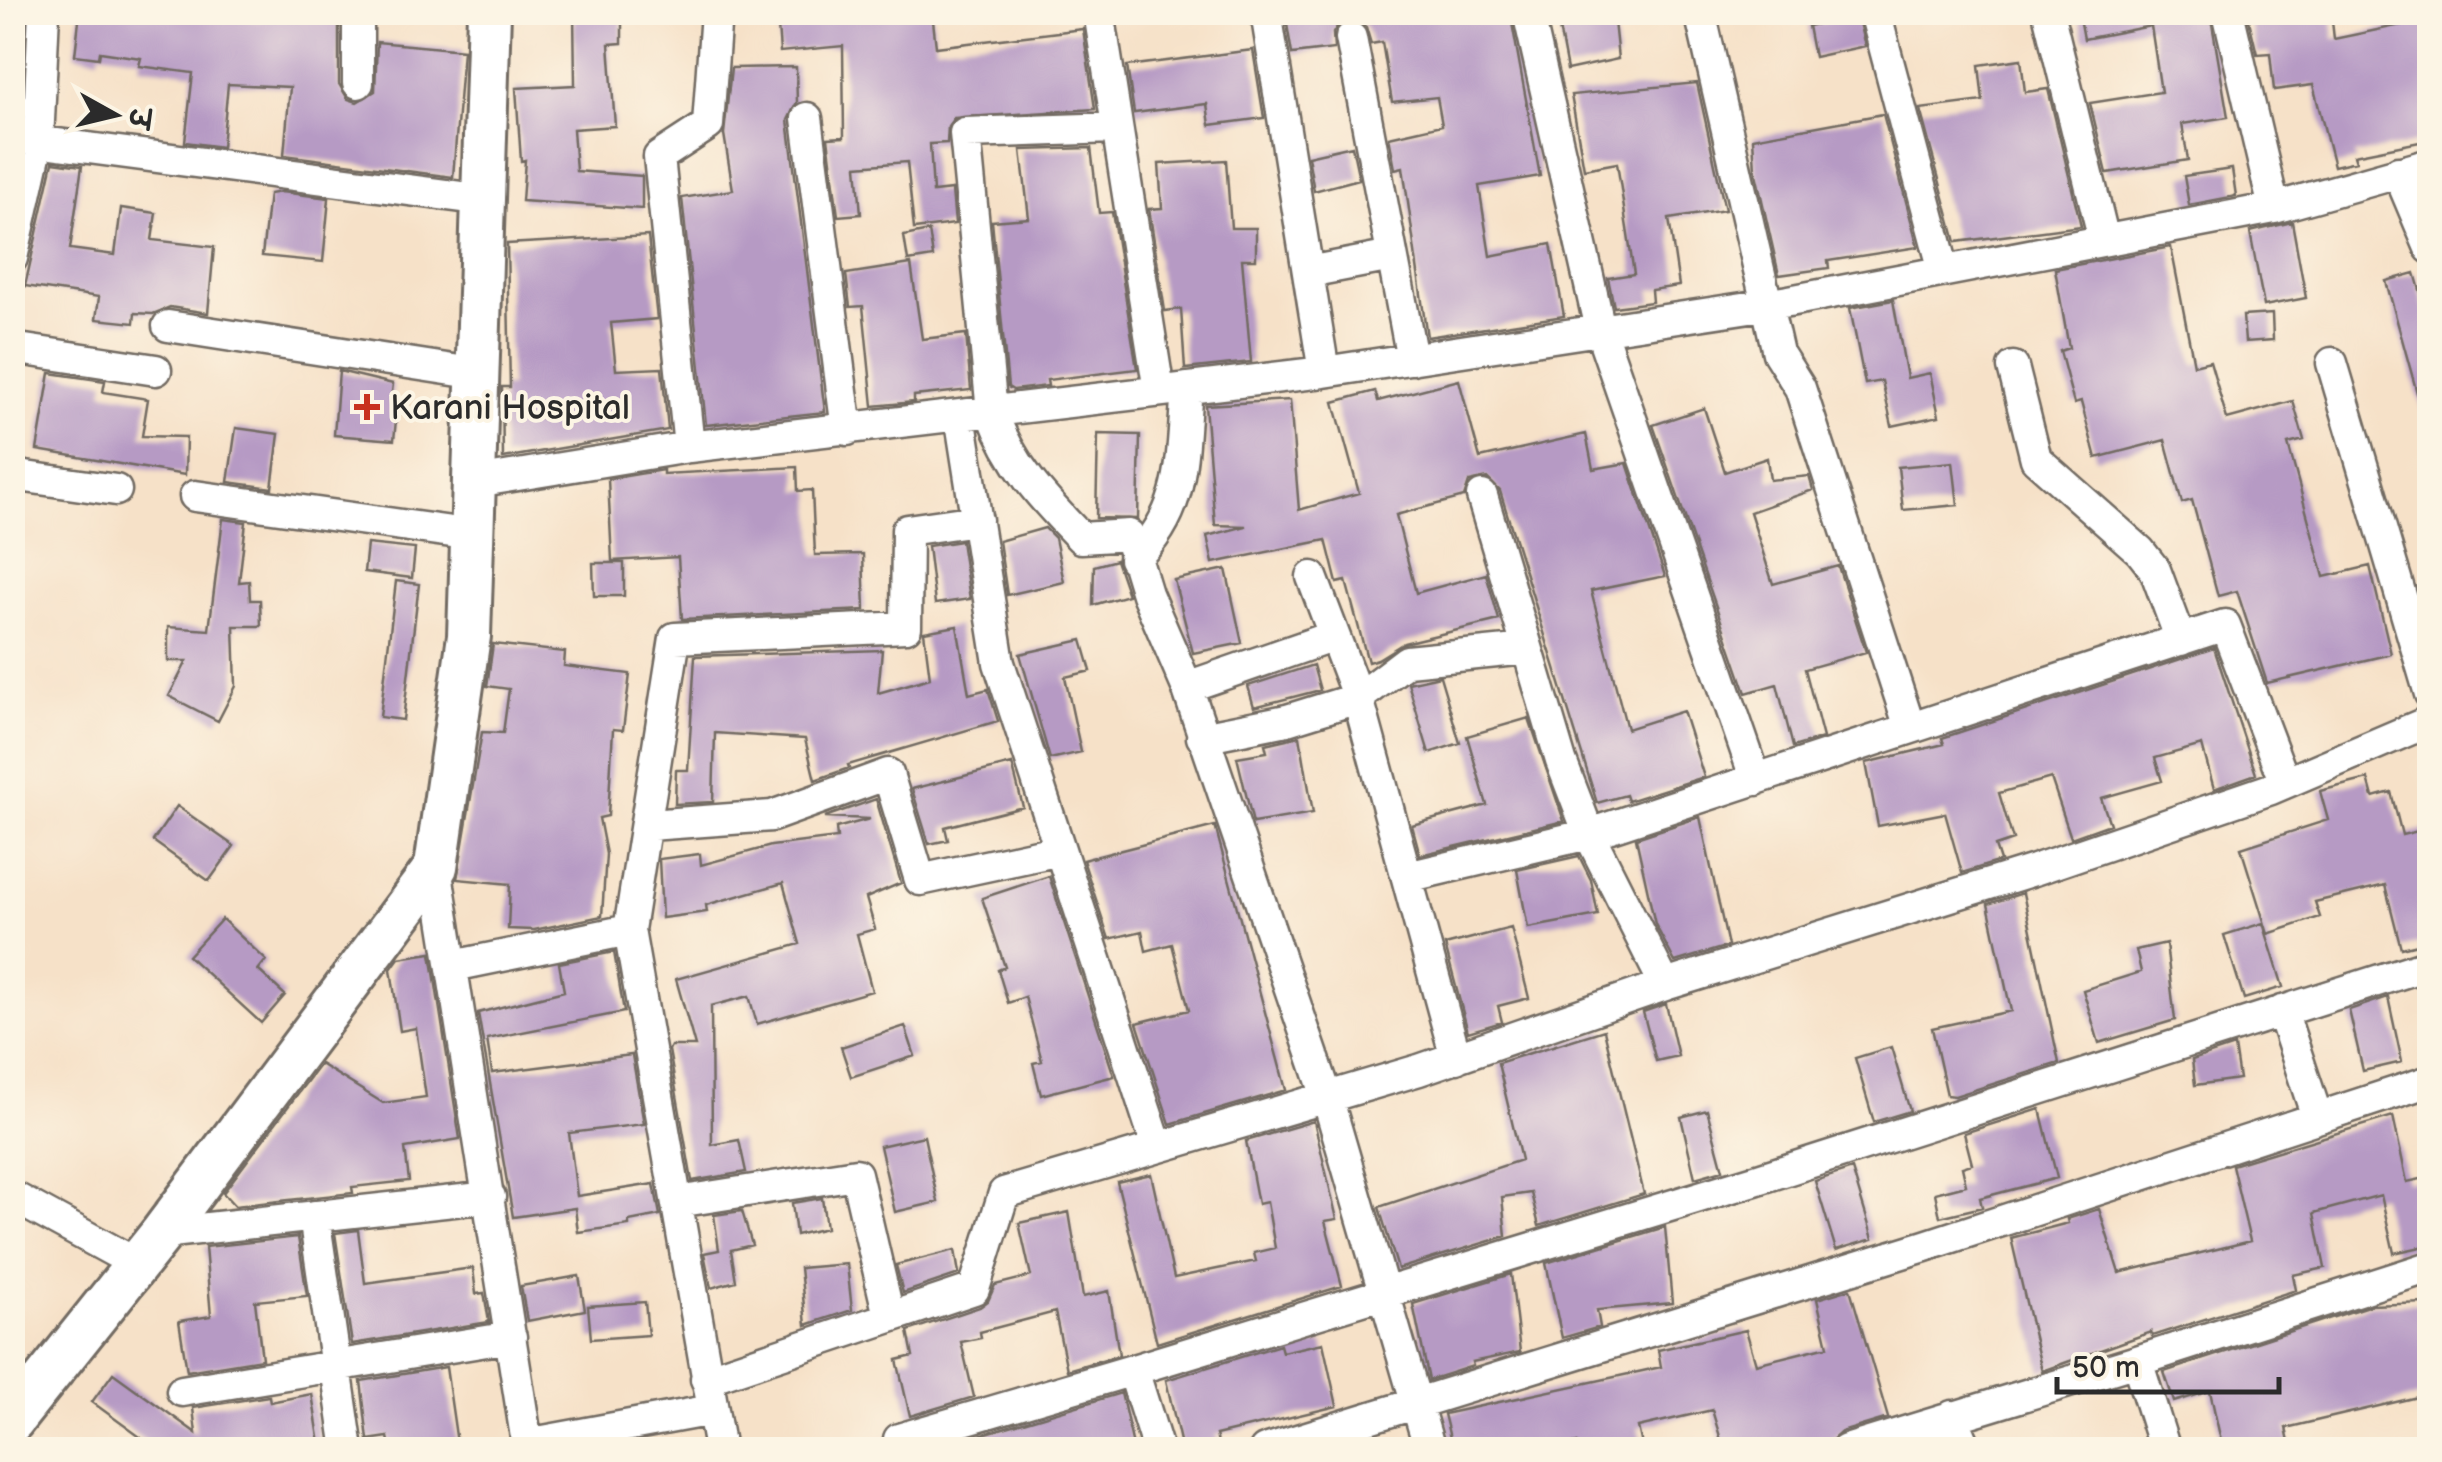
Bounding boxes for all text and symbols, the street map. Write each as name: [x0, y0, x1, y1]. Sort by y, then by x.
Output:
north arrow: [65, 65, 165, 165]
text: उ: [120, 104, 156, 132]
place label: Karani Hospital: [390, 387, 630, 430]
marker: Karani Hospital: [354, 394, 380, 420]
scale bar: [2057, 1332, 2280, 1394]
text: 50 m: [2072, 1350, 2140, 1386]

